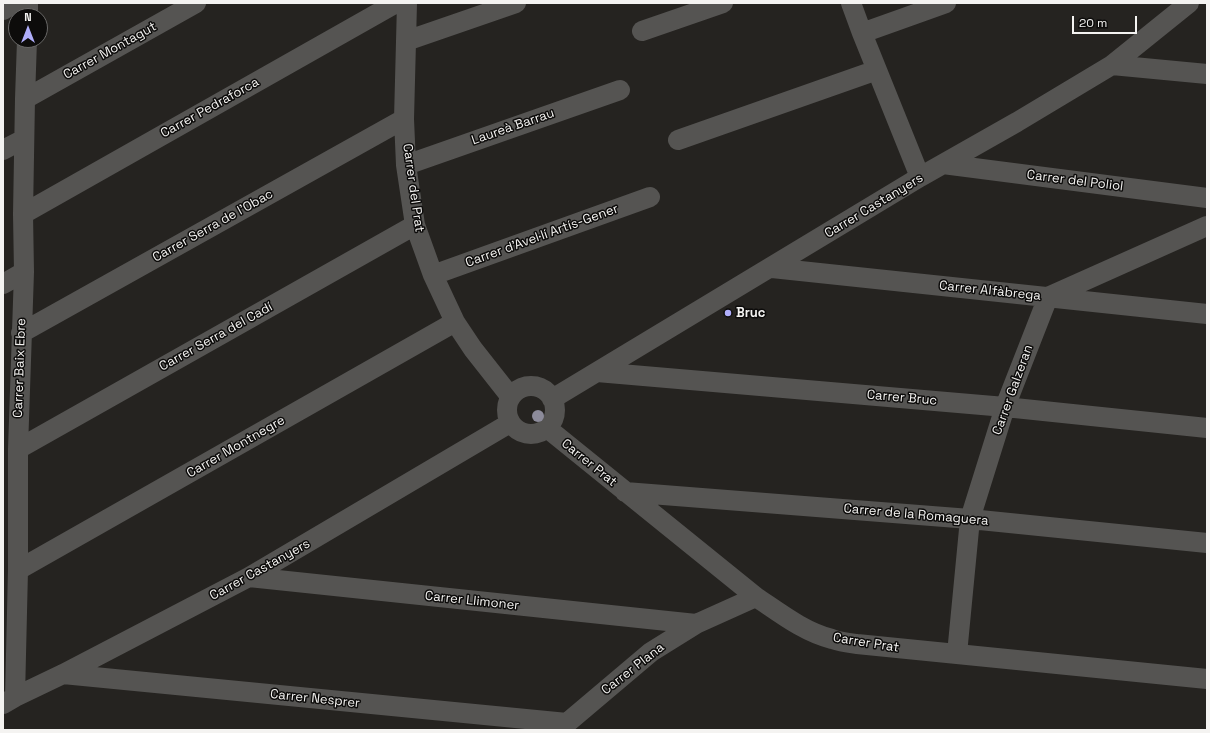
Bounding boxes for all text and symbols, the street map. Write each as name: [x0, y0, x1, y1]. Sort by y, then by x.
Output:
north arrow: [8, 8, 48, 48]
scale bar: [1074, 8, 1139, 34]
text: N: [24, 10, 32, 24]
text: 20 m: [1079, 15, 1107, 31]
street label: Carrer Montagut: [61, 19, 159, 83]
street label: Carrer Pedraforca: [158, 74, 262, 142]
street label: Laureà Barrau: [470, 106, 556, 148]
street label: Carrer del Prat: [399, 143, 427, 233]
street label: Carrer del Poliol: [1026, 167, 1124, 195]
street label: Carrer Castanyers: [822, 170, 926, 242]
street label: Carrer Serra de l'Obac: [150, 186, 276, 266]
street label: Carrer d'Avel·lí Artís-Gener: [463, 201, 621, 271]
street label: Carrer Alfàbrega: [938, 278, 1042, 304]
street label: Carrer Serra del Cadí: [157, 299, 275, 375]
place label: Bruc: [736, 305, 765, 321]
marker: Bruc: [723, 308, 733, 318]
street label: Carrer Baix Ebre: [10, 318, 30, 418]
street label: Carrer Galzeran: [989, 343, 1037, 437]
street label: Carrer Bruc: [866, 387, 938, 409]
street label: Carrer Montnegre: [184, 413, 288, 481]
street label: Carrer Prat: [558, 436, 620, 490]
street label: Carrer de la Romaguera: [843, 501, 989, 529]
street label: Carrer Castanyers: [207, 536, 313, 604]
street label: Carrer Llimoner: [424, 588, 520, 614]
street label: Carrer Prat: [832, 630, 900, 656]
street label: Carrer Plana: [599, 640, 667, 698]
street label: Carrer Nesprer: [269, 687, 361, 711]

